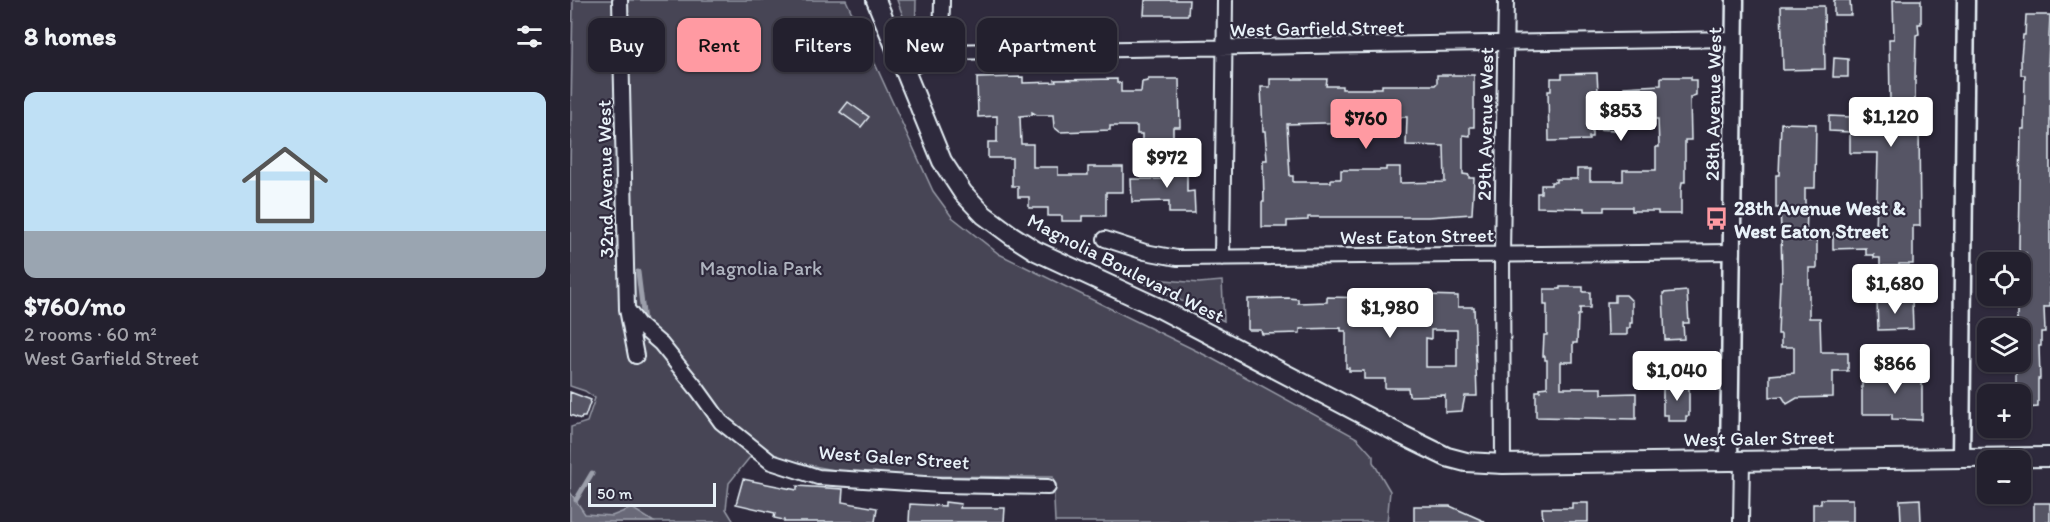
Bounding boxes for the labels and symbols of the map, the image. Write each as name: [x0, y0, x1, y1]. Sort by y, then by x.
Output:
street label: West Garfield Street: [1229, 14, 1405, 42]
street label: 28th Avenue West: [1700, 27, 1726, 181]
street label: 29th Avenue West: [1472, 47, 1498, 201]
pin: $853: [1585, 91, 1657, 142]
pin: $1,120: [1842, 97, 1940, 148]
pin: $760: [1330, 99, 1402, 150]
street label: 32nd Avenue West: [592, 100, 618, 258]
pin: $972: [1131, 138, 1203, 189]
place label: 28th Avenue West & West Eaton Street: [1734, 196, 1906, 243]
bus stop icon: 28th Avenue West & West Eaton Street: [1703, 206, 1729, 232]
street label: Magnolia Boulevard West: [1023, 208, 1229, 328]
street label: West Eaton Street: [1340, 223, 1494, 249]
park label: Magnolia Park: [700, 256, 822, 280]
pin: $1,680: [1846, 264, 1944, 315]
pin: $1,980: [1341, 288, 1439, 339]
pin: $866: [1859, 344, 1931, 395]
pin: $1,040: [1628, 351, 1726, 402]
street label: West Galer Street: [1683, 425, 1835, 451]
street label: West Galer Street: [818, 440, 970, 474]
scale bar: [588, 480, 716, 508]

